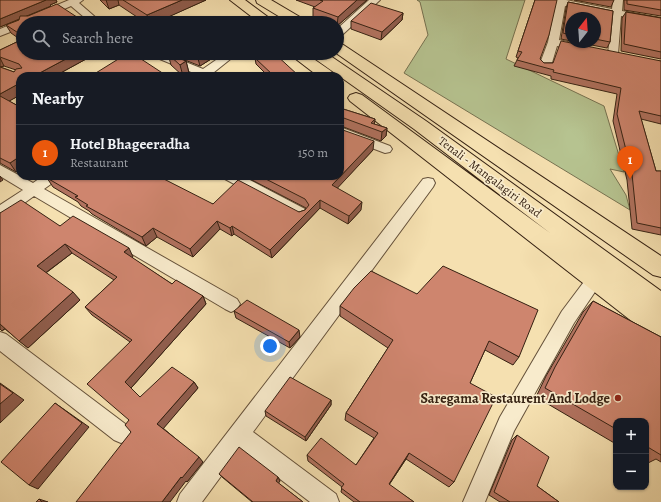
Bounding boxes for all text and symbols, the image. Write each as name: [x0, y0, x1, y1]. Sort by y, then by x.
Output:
north arrow: [565, 12, 601, 48]
search box: [16, 16, 344, 60]
icon: search: [30, 27, 52, 49]
text: Search here: [62, 28, 133, 48]
text: Nearby: [32, 87, 83, 110]
street label: Tenali - Mangalagiri Road: [435, 133, 545, 221]
text: Hotel Bhageeradha: [70, 134, 190, 154]
text: 1: [43, 144, 47, 161]
text: 150 m: [298, 144, 328, 161]
pin: 1: [617, 146, 643, 179]
text: Restaurant: [70, 154, 128, 171]
your location: [260, 336, 280, 356]
place label: Saregama Restaurent And Lodge: [420, 389, 611, 408]
marker: Saregama Restaurent And Lodge: [613, 393, 623, 403]
map controls: [613, 418, 649, 490]
button: +: [613, 418, 649, 454]
button: −: [613, 454, 649, 490]

